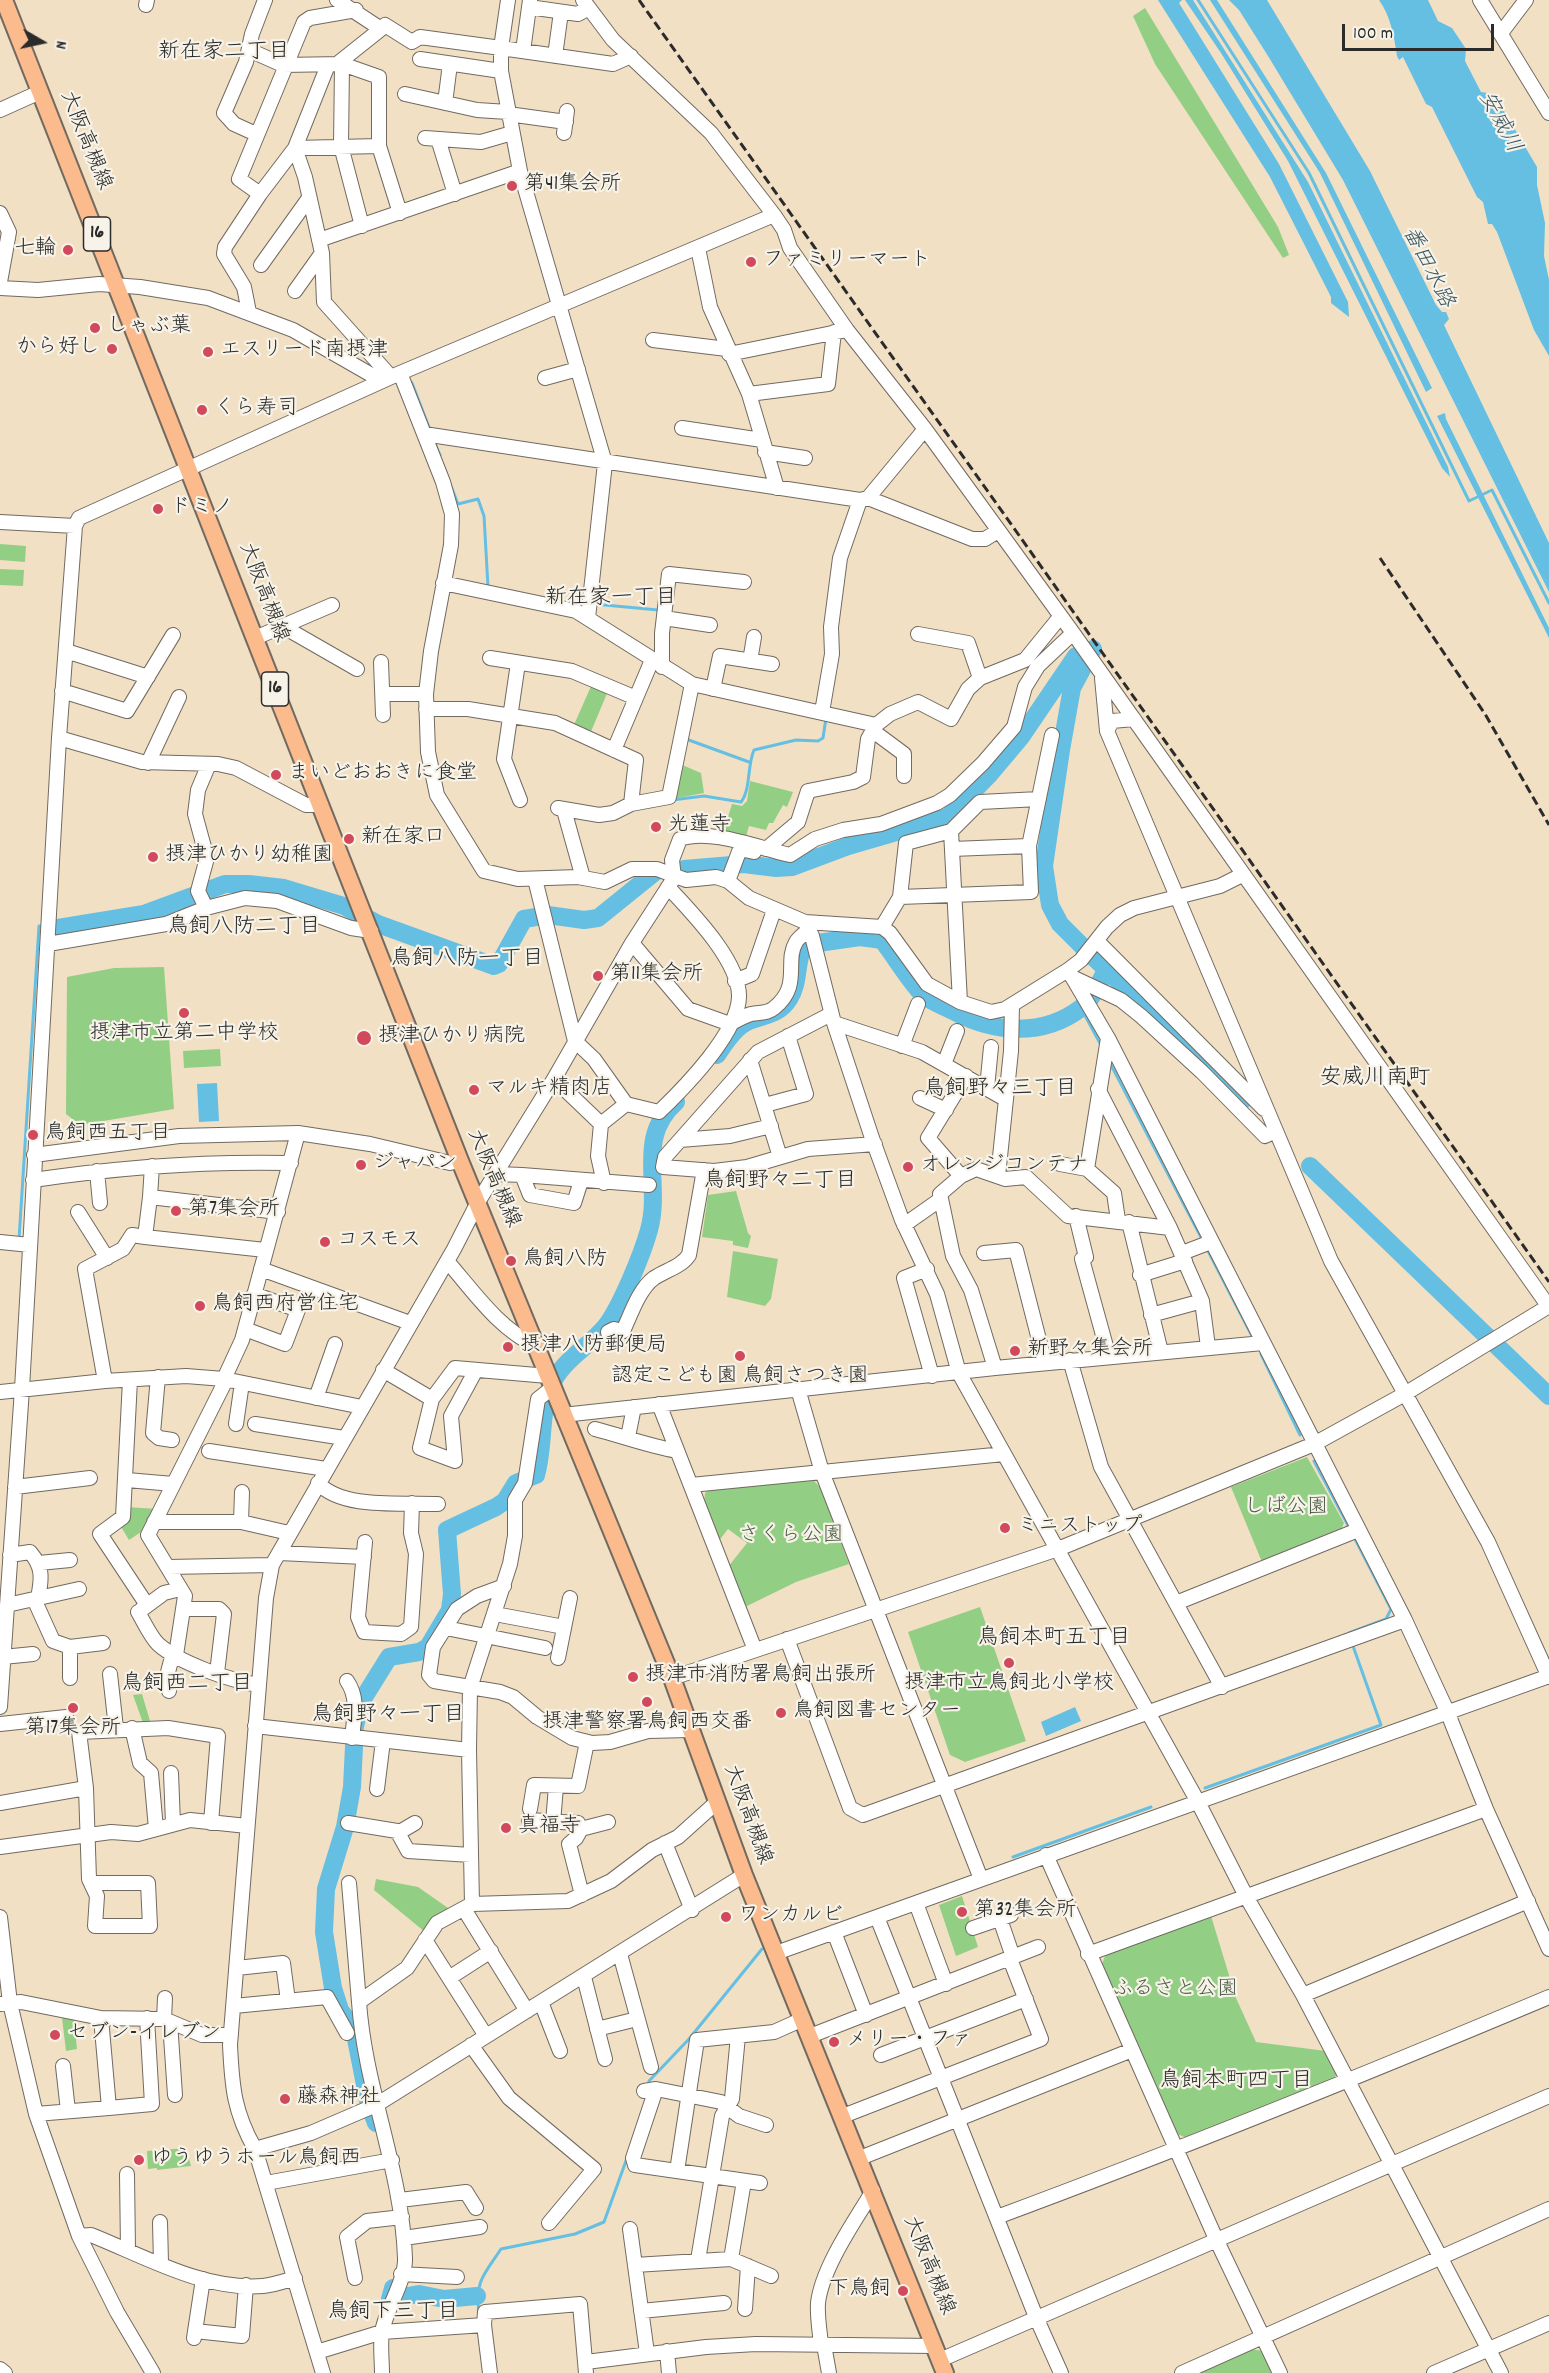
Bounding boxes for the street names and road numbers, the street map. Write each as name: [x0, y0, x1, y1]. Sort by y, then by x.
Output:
street label: 大阪高槻線: [53, 88, 115, 194]
road number: 16: [84, 217, 110, 251]
street label: 大阪高槻線: [231, 539, 293, 647]
road number: 16: [262, 672, 288, 706]
street label: 大阪高槻線: [460, 1126, 524, 1232]
street label: 大阪高槻線: [716, 1761, 776, 1869]
street label: 大阪高槻線: [896, 2213, 958, 2319]

